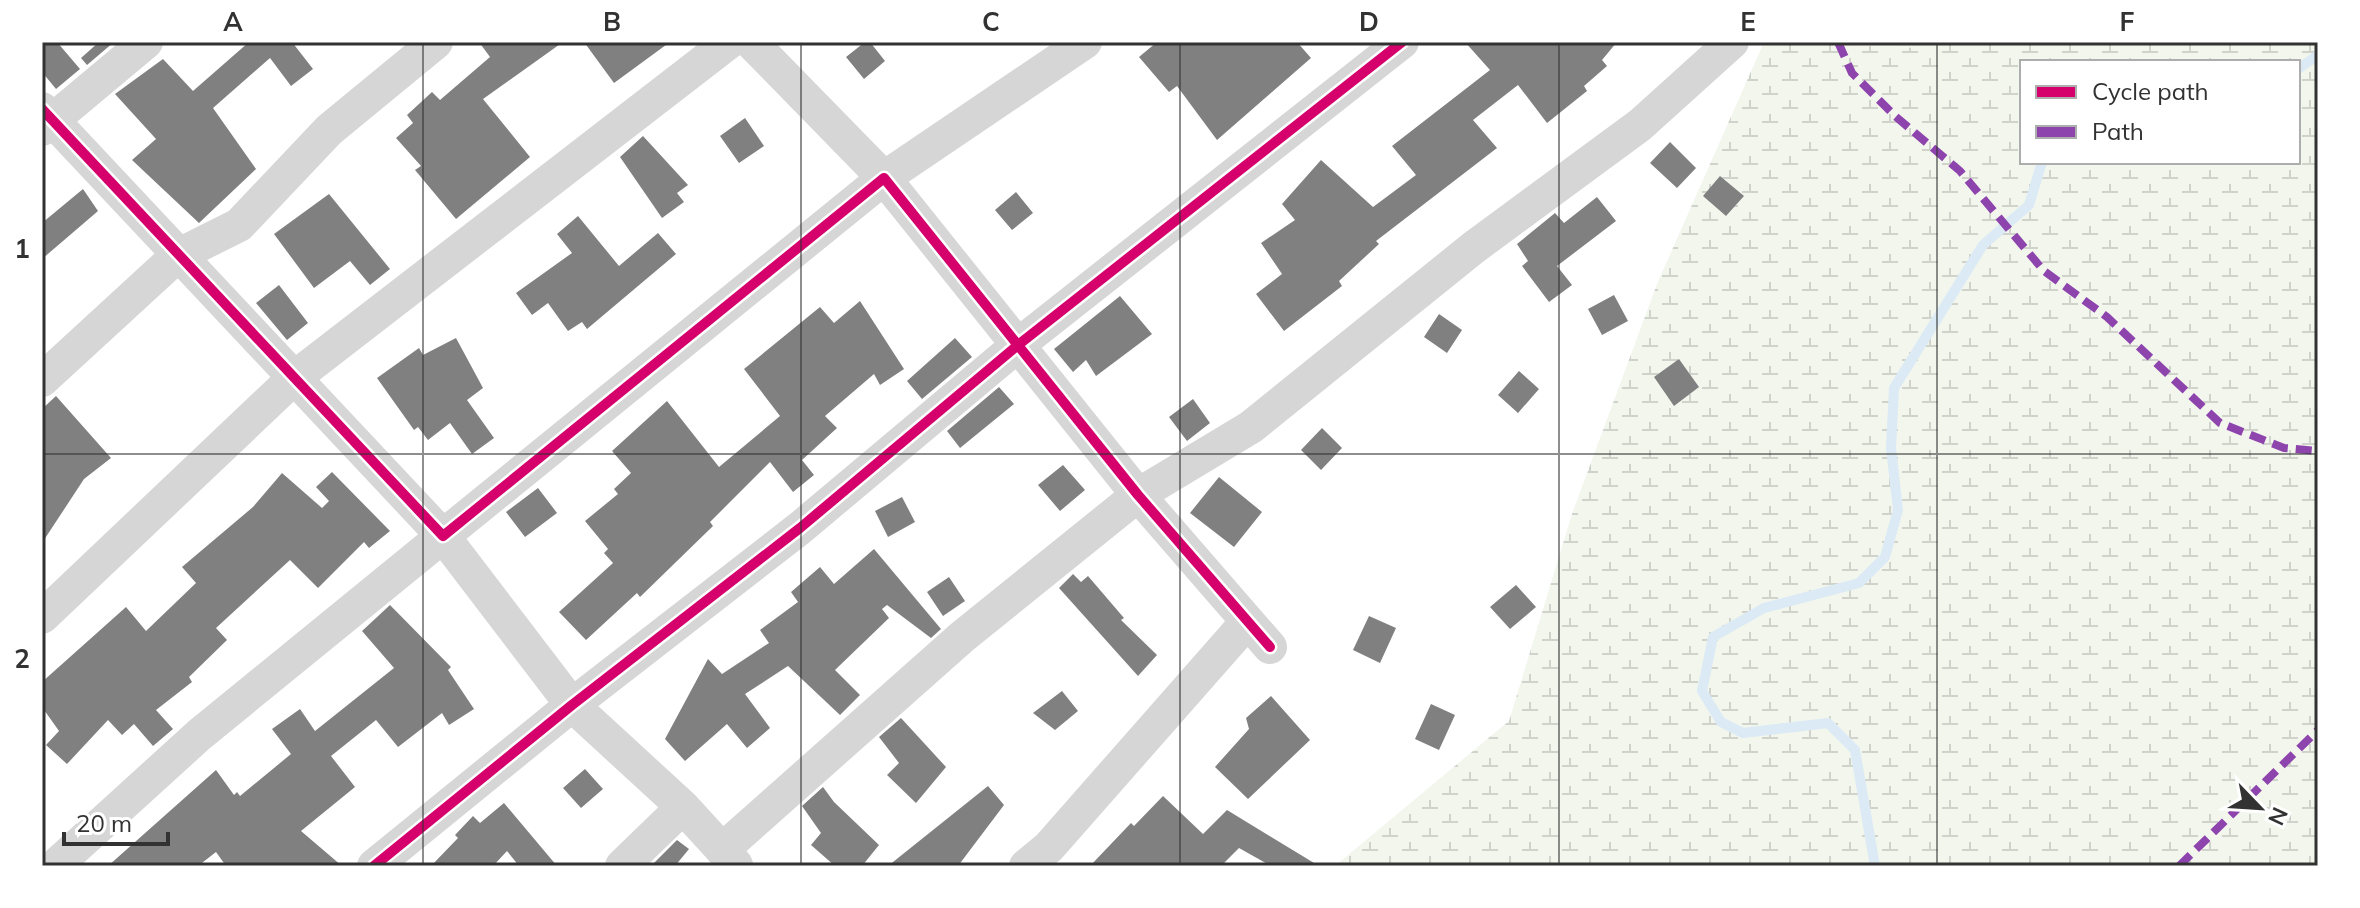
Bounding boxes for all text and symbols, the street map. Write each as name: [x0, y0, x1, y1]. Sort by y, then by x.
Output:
text: A: [223, 5, 243, 38]
text: B: [603, 5, 621, 38]
text: C: [982, 5, 1000, 38]
text: D: [1359, 5, 1379, 38]
text: E: [1740, 5, 1756, 38]
text: F: [2120, 5, 2135, 38]
legend: [2020, 60, 2300, 164]
text: Cycle path: [2092, 76, 2209, 106]
text: Path: [2092, 116, 2144, 146]
text: 1: [14, 232, 30, 265]
text: 2: [14, 642, 30, 675]
north arrow: [2220, 768, 2300, 848]
scale bar: [64, 796, 168, 846]
text: N: [2262, 803, 2294, 830]
text: 20 m: [76, 808, 132, 838]

